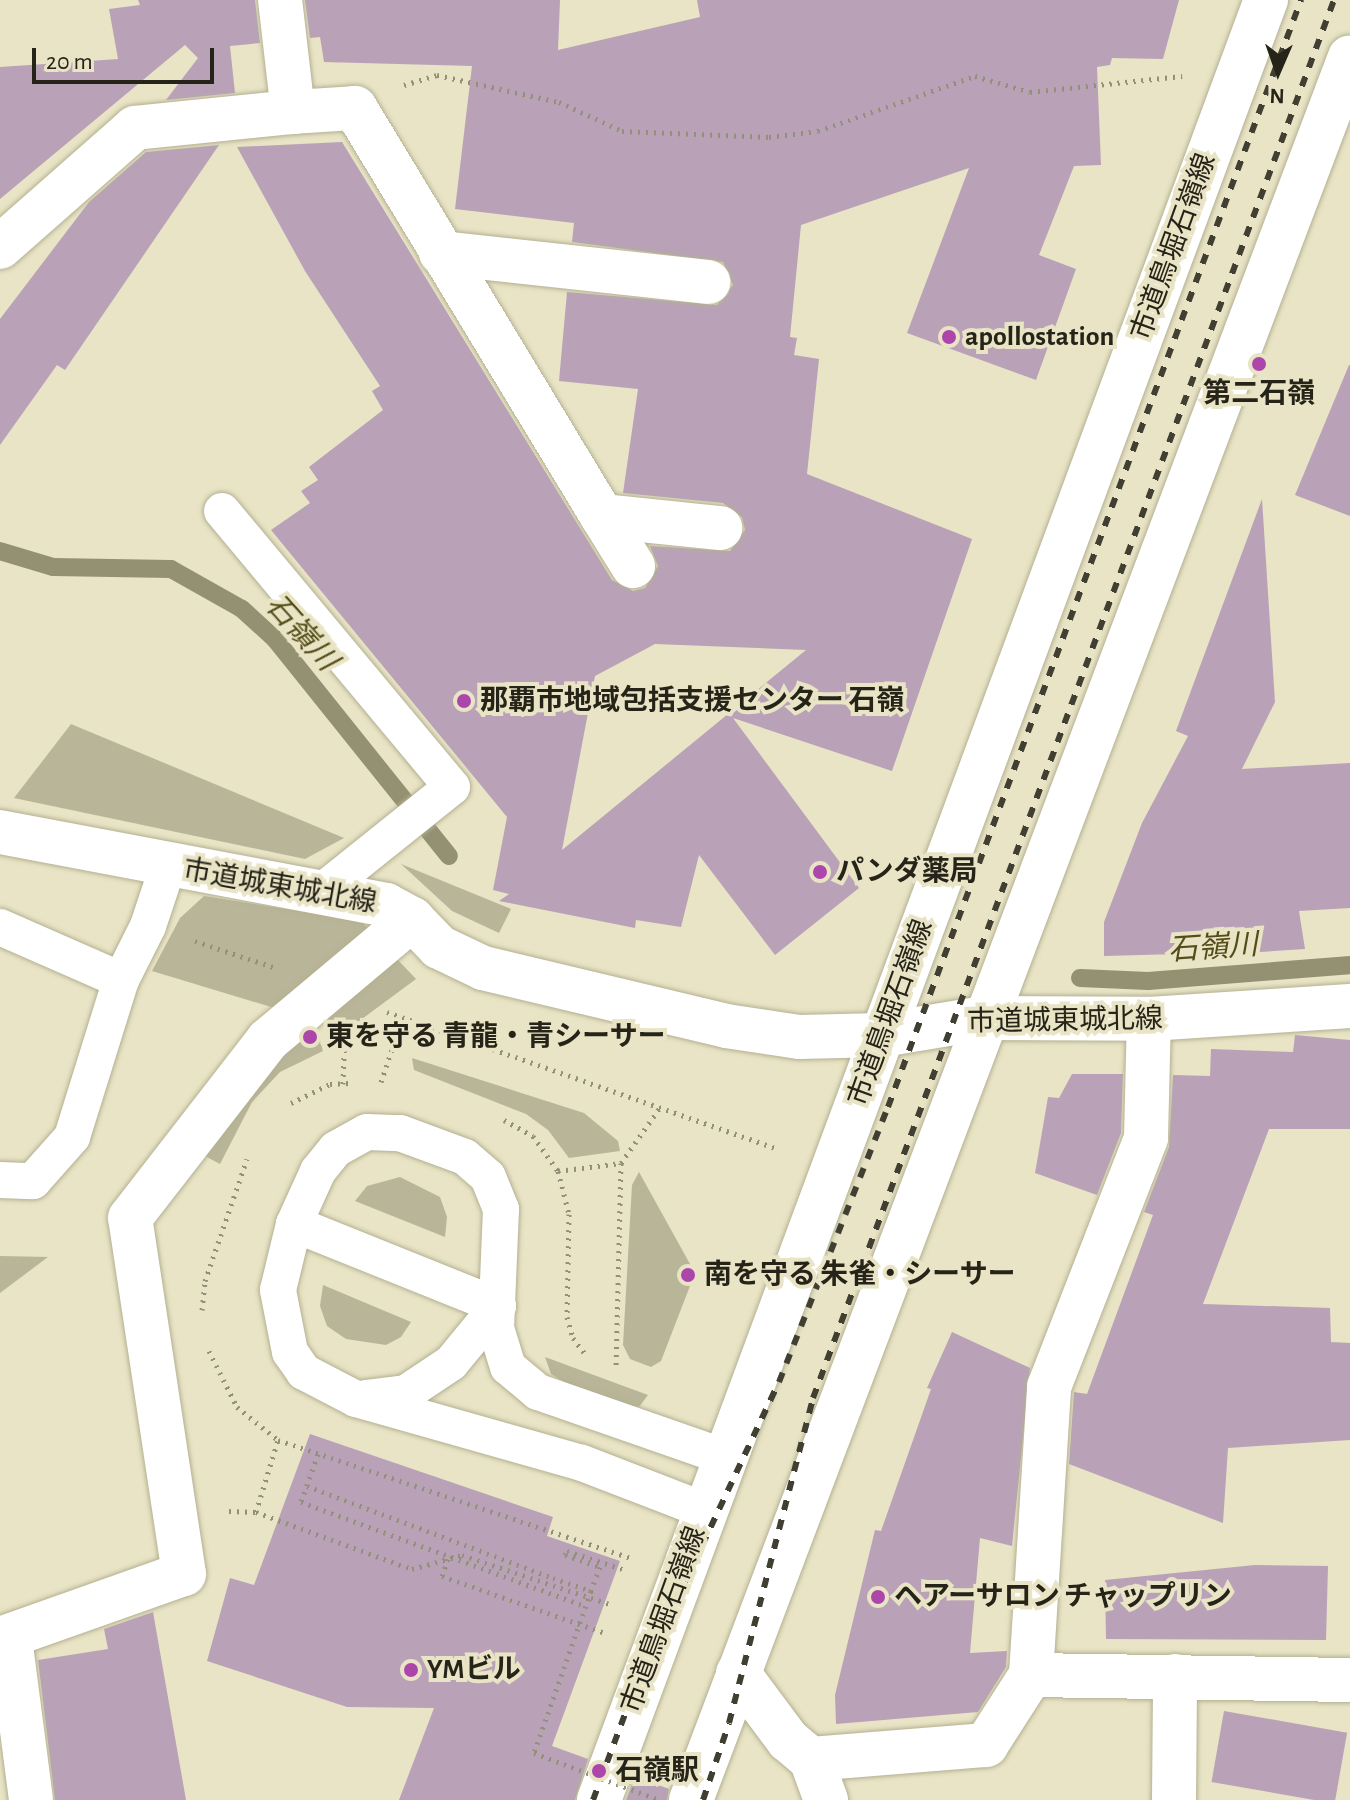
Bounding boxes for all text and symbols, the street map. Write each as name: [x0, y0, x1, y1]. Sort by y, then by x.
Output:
scale bar: [36, 32, 218, 82]
north arrow: [1238, 32, 1318, 112]
text: 20 m: [46, 50, 93, 74]
text: N: [1269, 85, 1285, 107]
street label: 市道鳥堀石嶺線: [1125, 149, 1223, 345]
place label: apollostation: [965, 320, 1114, 354]
marker: apollostation: [940, 328, 958, 346]
marker: 第二石嶺: [1250, 355, 1268, 373]
place label: 第二石嶺: [1203, 377, 1315, 411]
water label: 石嶺川: [258, 588, 344, 678]
place label: 那覇市地域包括支援センター 石嶺: [480, 684, 904, 718]
marker: 那覇市地域包括支援センター 石嶺: [455, 692, 473, 710]
street label: 市道城東城北線: [181, 853, 379, 921]
place label: パンダ薬局: [836, 855, 976, 889]
marker: パンダ薬局: [811, 863, 829, 881]
street label: 市道鳥堀石嶺線: [842, 915, 940, 1111]
water label: 石嶺川: [1167, 927, 1259, 969]
street label: 市道城東城北線: [967, 1002, 1163, 1040]
place label: 東を守る 青龍・青シーサー: [326, 1020, 666, 1054]
marker: 東を守る 青龍・青シーサー: [301, 1028, 319, 1046]
place label: 南を守る 朱雀・シーサー: [704, 1258, 1016, 1292]
marker: 南を守る 朱雀・シーサー: [679, 1266, 697, 1284]
street label: 市道鳥堀石嶺線: [615, 1522, 713, 1718]
place label: ヘアーサロン チャップリン: [894, 1580, 1233, 1614]
marker: ヘアーサロン チャップリン: [869, 1588, 887, 1606]
place label: YMビル: [427, 1653, 521, 1687]
marker: YMビル: [402, 1661, 420, 1679]
place label: 石嶺駅: [615, 1754, 699, 1788]
marker: 石嶺駅: [590, 1762, 608, 1780]

